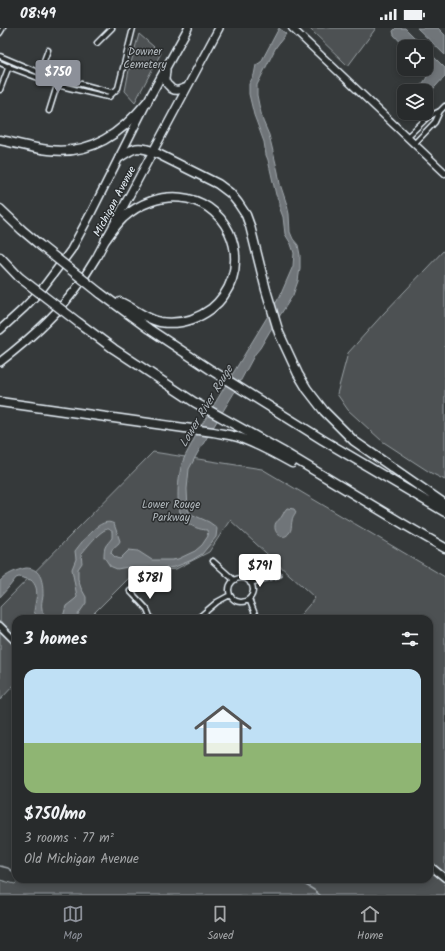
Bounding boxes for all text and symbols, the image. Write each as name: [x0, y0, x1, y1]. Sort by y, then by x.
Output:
text: 08:49: [20, 2, 56, 26]
map controls: [397, 40, 433, 120]
button: locate: [397, 40, 433, 76]
park label: Downer Cemetery: [123, 43, 167, 74]
pin: $750: [34, 60, 82, 94]
text: $750: [44, 62, 72, 83]
button: layers: [397, 84, 433, 120]
street label: Michigan Avenue: [89, 163, 141, 240]
water label: Lower River Rouge: [174, 360, 239, 451]
park label: Lower Rouge Parkway: [142, 496, 200, 527]
pin: $791: [236, 554, 284, 588]
text: $791: [248, 556, 272, 577]
pin: $781: [126, 566, 174, 600]
text: $781: [137, 568, 163, 589]
text: 3 homes: [24, 626, 87, 653]
icon: filters: [399, 628, 421, 650]
icon: home: [187, 695, 259, 767]
text: $750/mo: [24, 801, 86, 828]
text: 3 rooms · 77 m²: [24, 828, 114, 849]
text: Old Michigan Avenue: [24, 849, 139, 870]
tab: Map: [62, 903, 84, 945]
tab: Saved: [207, 903, 234, 945]
tab: Home: [357, 903, 383, 945]

